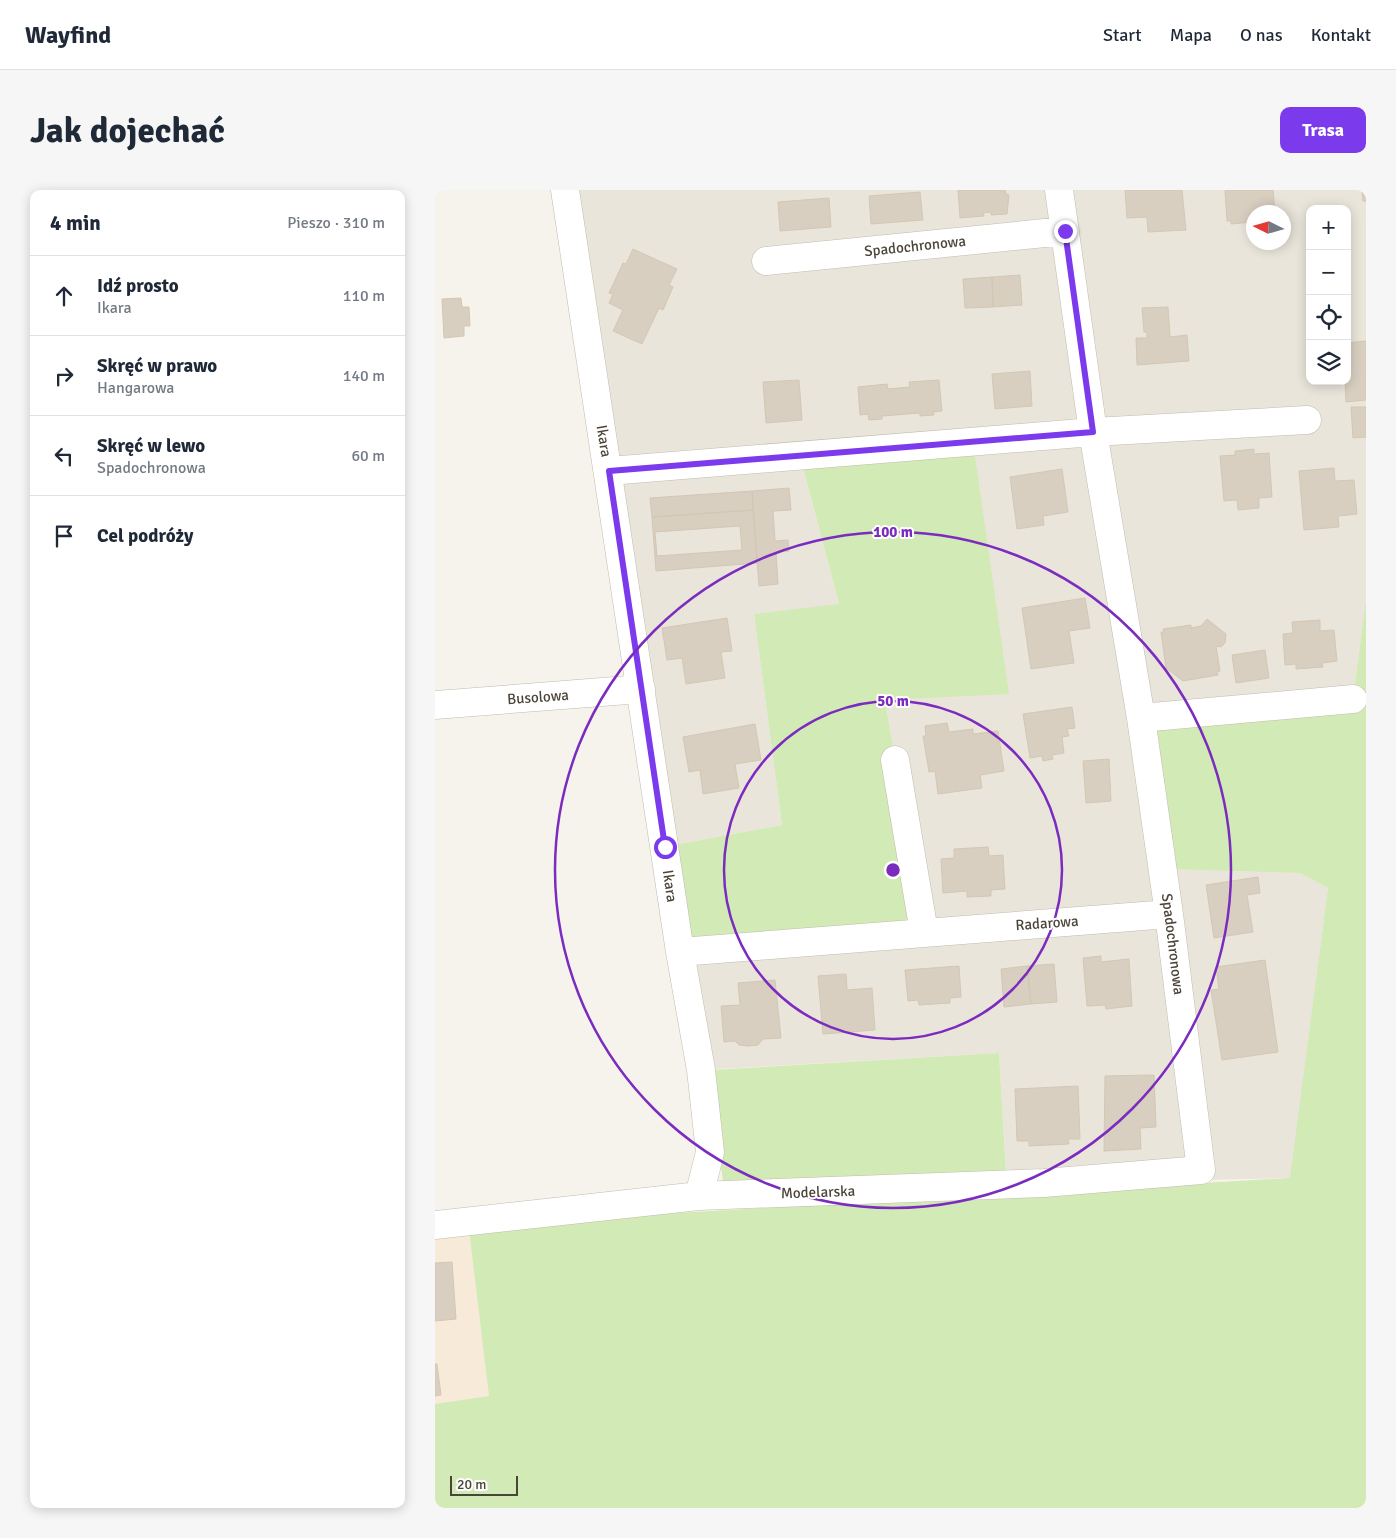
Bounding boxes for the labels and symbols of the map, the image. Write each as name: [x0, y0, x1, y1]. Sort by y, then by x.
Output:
north arrow: [1246, 205, 1291, 250]
route end: [1054, 220, 1077, 243]
street label: Spadochronowa: [863, 232, 967, 260]
street label: Ikara: [593, 424, 615, 458]
text: 100 m: [873, 523, 913, 541]
street label: Busolowa: [507, 686, 569, 708]
text: 50 m: [877, 692, 909, 710]
route start: [654, 836, 677, 859]
centre of rings: [884, 861, 902, 879]
street label: Ikara: [659, 869, 681, 903]
street label: Spadochronowa: [1158, 892, 1188, 996]
street label: Radarowa: [1015, 912, 1079, 934]
street label: Modelarska: [780, 1182, 856, 1202]
scale bar: [450, 1473, 517, 1496]

